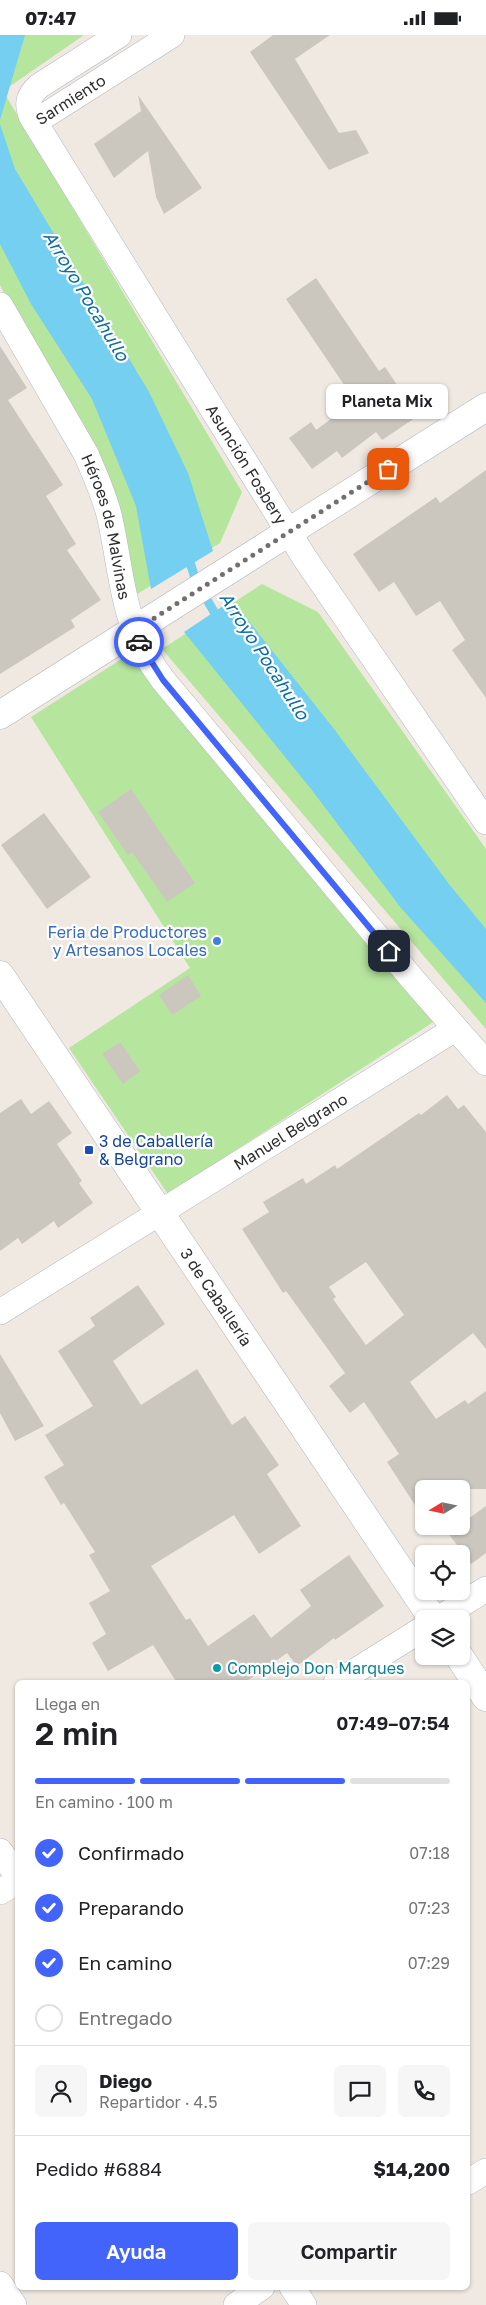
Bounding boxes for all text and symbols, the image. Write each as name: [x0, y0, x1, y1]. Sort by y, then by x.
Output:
text: 07:47: [25, 6, 76, 29]
street label: Sarmiento: [32, 70, 109, 129]
water label: Arroyo Pocahullo: [39, 226, 135, 366]
callout: Planeta Mix: [327, 384, 449, 419]
text: Planeta Mix: [341, 391, 433, 411]
street label: Asunción Fosbery: [202, 401, 291, 528]
pin: [367, 448, 409, 490]
street label: Héroes de Malvinas: [77, 451, 135, 602]
icon: bag: [374, 455, 402, 483]
water label: Arroyo Pocahullo: [215, 587, 315, 724]
courier: [114, 617, 164, 667]
icon: car: [125, 628, 153, 656]
place label: Feria de Productores y Artesanos Locales: [47, 922, 207, 960]
pin: [368, 930, 410, 972]
marker: Feria de Productores y Artesanos Locales: [211, 935, 223, 947]
icon: home: [375, 937, 403, 965]
street label: Manuel Belgrano: [230, 1089, 351, 1174]
place label: 3 de Caballería & Belgrano: [99, 1131, 213, 1169]
marker: 3 de Caballería & Belgrano: [83, 1144, 95, 1156]
street label: 3 de Caballería: [176, 1244, 257, 1350]
north arrow: [415, 1480, 470, 1535]
map controls: [415, 1480, 470, 1665]
button: locate: [415, 1545, 470, 1600]
button: layers: [415, 1610, 470, 1665]
place label: Complejo Don Marques: [227, 1658, 404, 1678]
marker: Complejo Don Marques: [211, 1662, 223, 1674]
text: Llega en: [35, 1694, 100, 1714]
text: 07:49–07:54: [336, 1711, 450, 1734]
text: 2 min: [35, 1714, 118, 1752]
text: En camino · 100 m: [35, 1792, 173, 1812]
icon: check: [35, 1839, 63, 1867]
text: Confirmado: [78, 1841, 184, 1864]
text: 07:18: [409, 1843, 450, 1863]
icon: check: [35, 1894, 63, 1922]
text: Preparando: [78, 1896, 184, 1919]
text: 07:23: [408, 1898, 450, 1918]
icon: check: [35, 1949, 63, 1977]
text: En camino: [78, 1951, 172, 1974]
text: 07:29: [408, 1953, 450, 1973]
text: Entregado: [78, 2006, 172, 2029]
button: person: [35, 2065, 87, 2117]
button: chat: [334, 2065, 386, 2117]
button: phone: [398, 2065, 450, 2117]
text: Diego: [99, 2069, 152, 2092]
text: Repartidor · 4.5: [99, 2092, 217, 2112]
text: Pedido #6884: [35, 2157, 162, 2180]
text: $14,200: [373, 2157, 450, 2180]
button: Ayuda: [35, 2222, 238, 2280]
button: Compartir: [248, 2222, 450, 2280]

